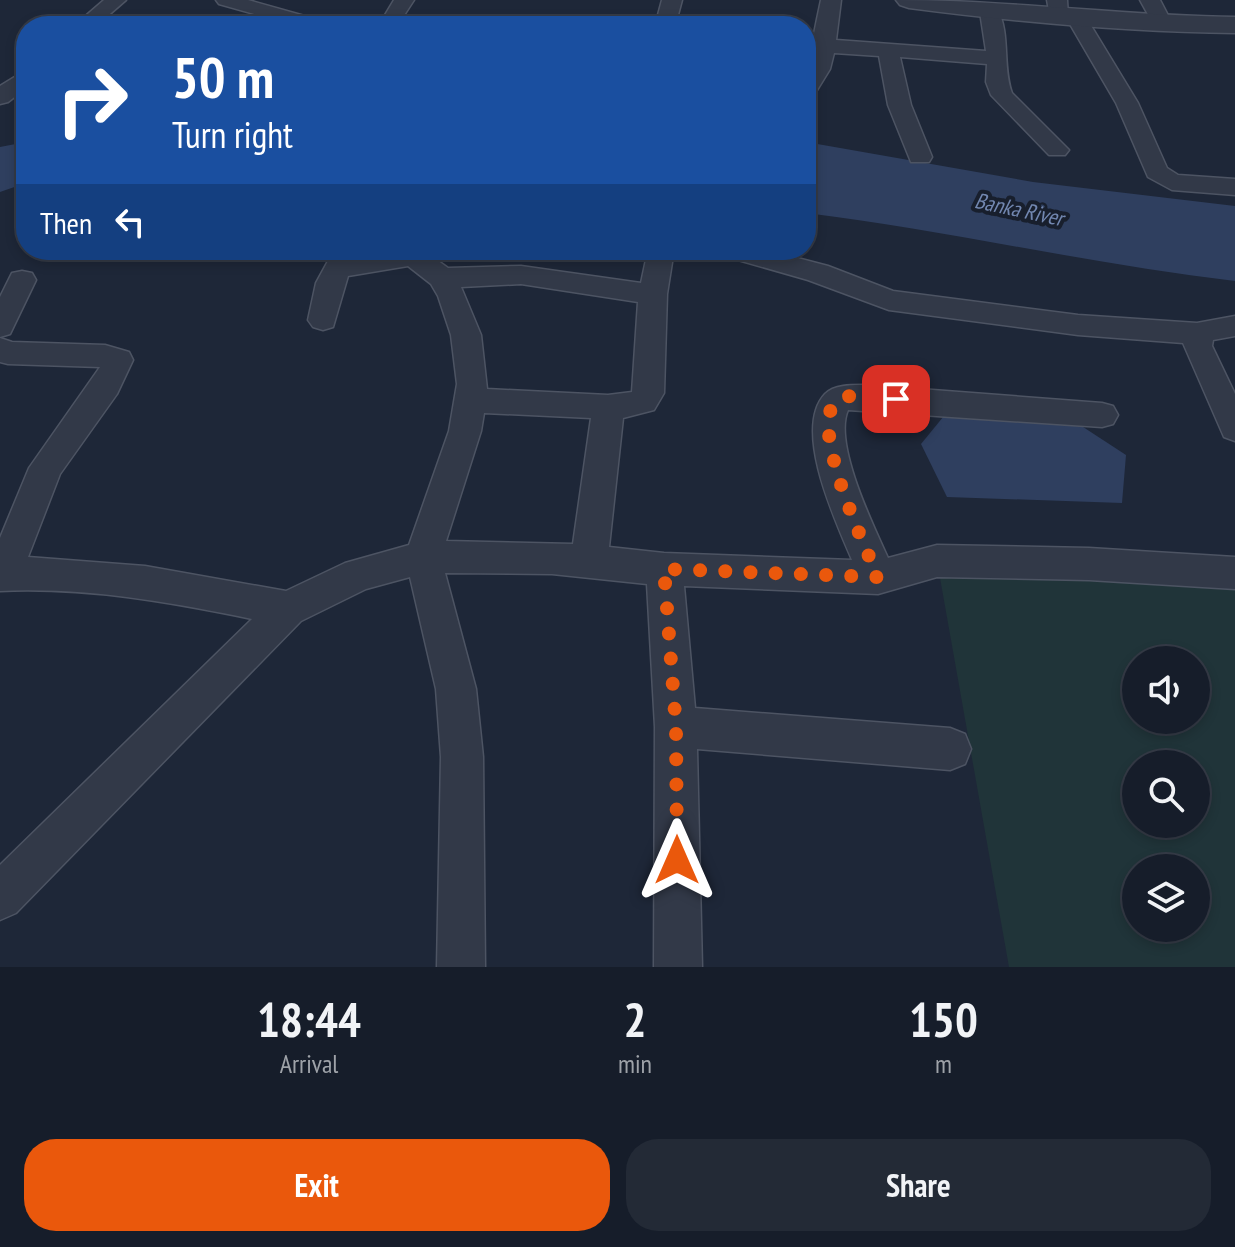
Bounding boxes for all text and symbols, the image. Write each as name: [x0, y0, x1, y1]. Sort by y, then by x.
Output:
text: 50 m: [172, 41, 274, 113]
icon: right: [40, 48, 144, 152]
text: Turn right: [172, 111, 293, 158]
water label: Banka River: [972, 186, 1069, 233]
icon: left: [108, 200, 152, 244]
text: Then: [40, 203, 92, 242]
pin: [862, 365, 930, 433]
icon: arrive: [874, 377, 918, 421]
map controls: [1122, 646, 1210, 942]
button: sound: [1122, 646, 1210, 734]
button: search: [1122, 750, 1210, 838]
position arrow: [635, 818, 719, 902]
button: layers: [1122, 854, 1210, 942]
text: 18:44: [257, 988, 361, 1050]
text: 2: [624, 988, 646, 1050]
text: 150: [909, 988, 978, 1050]
text: Arrival: [280, 1047, 338, 1080]
text: min: [618, 1047, 652, 1080]
text: m: [935, 1047, 952, 1080]
button: Exit: [24, 1139, 610, 1231]
button: Share: [626, 1139, 1211, 1231]

